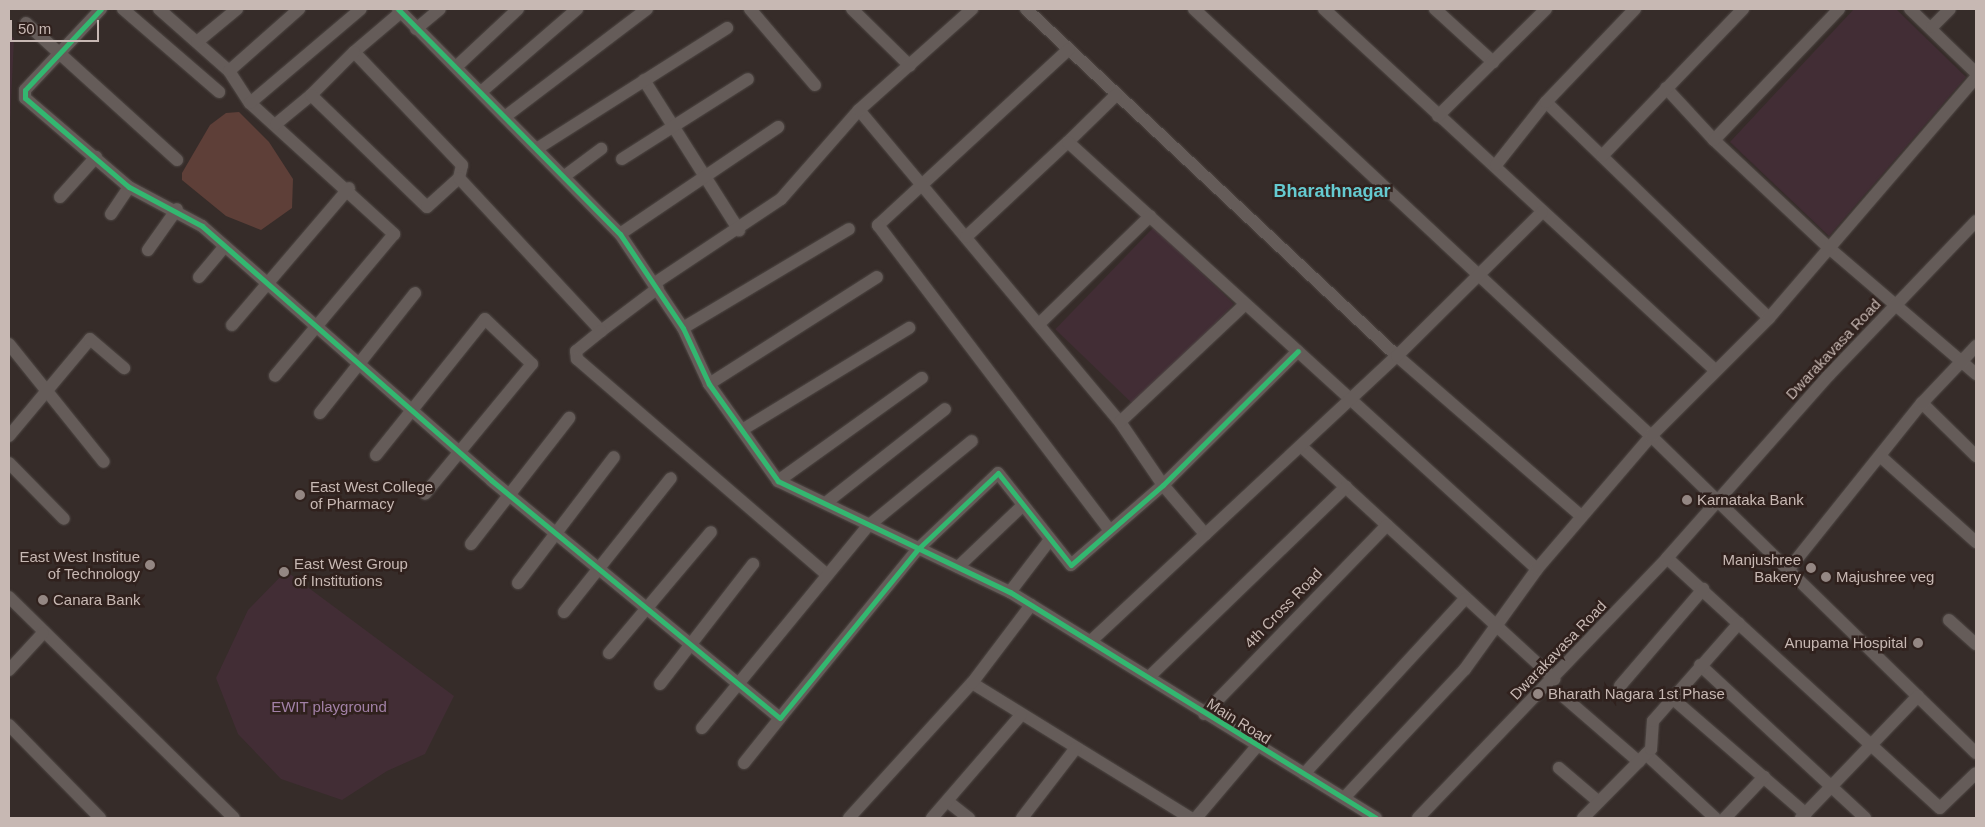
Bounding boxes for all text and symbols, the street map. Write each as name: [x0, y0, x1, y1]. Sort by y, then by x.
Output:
scale bar: [12, 10, 101, 42]
text: 50 m: [18, 20, 51, 37]
district label: Bharathnagar: [1273, 180, 1391, 202]
street label: Dwarakavasa Road: [1782, 295, 1884, 403]
place label: East West College of Pharmacy: [310, 477, 433, 512]
marker: East West College of Pharmacy: [294, 489, 306, 501]
place label: Karnataka Bank: [1697, 491, 1804, 509]
marker: Karnataka Bank: [1681, 494, 1693, 506]
place label: East West Institue of Technology: [19, 547, 140, 582]
place label: Manjushree Bakery: [1723, 550, 1801, 585]
place label: East West Group of Institutions: [294, 554, 408, 589]
marker: East West Institue of Technology: [144, 559, 156, 571]
marker: Manjushree Bakery: [1805, 562, 1817, 574]
street label: 4th Cross Road: [1240, 564, 1326, 652]
marker: East West Group of Institutions: [278, 566, 290, 578]
place label: Majushree veg: [1836, 568, 1934, 586]
marker: Majushree veg: [1820, 571, 1832, 583]
place label: Canara Bank: [53, 591, 141, 609]
marker: Canara Bank: [37, 594, 49, 606]
street label: Dwarakavasa Road: [1506, 597, 1610, 703]
place label: Anupama Hospital: [1784, 634, 1907, 652]
marker: Anupama Hospital: [1911, 636, 1925, 650]
place label: Bharath Nagara 1st Phase: [1548, 685, 1725, 703]
marker: Bharath Nagara 1st Phase: [1532, 688, 1544, 700]
street label: Main Road: [1203, 694, 1275, 748]
park label: EWIT playground: [271, 698, 387, 716]

